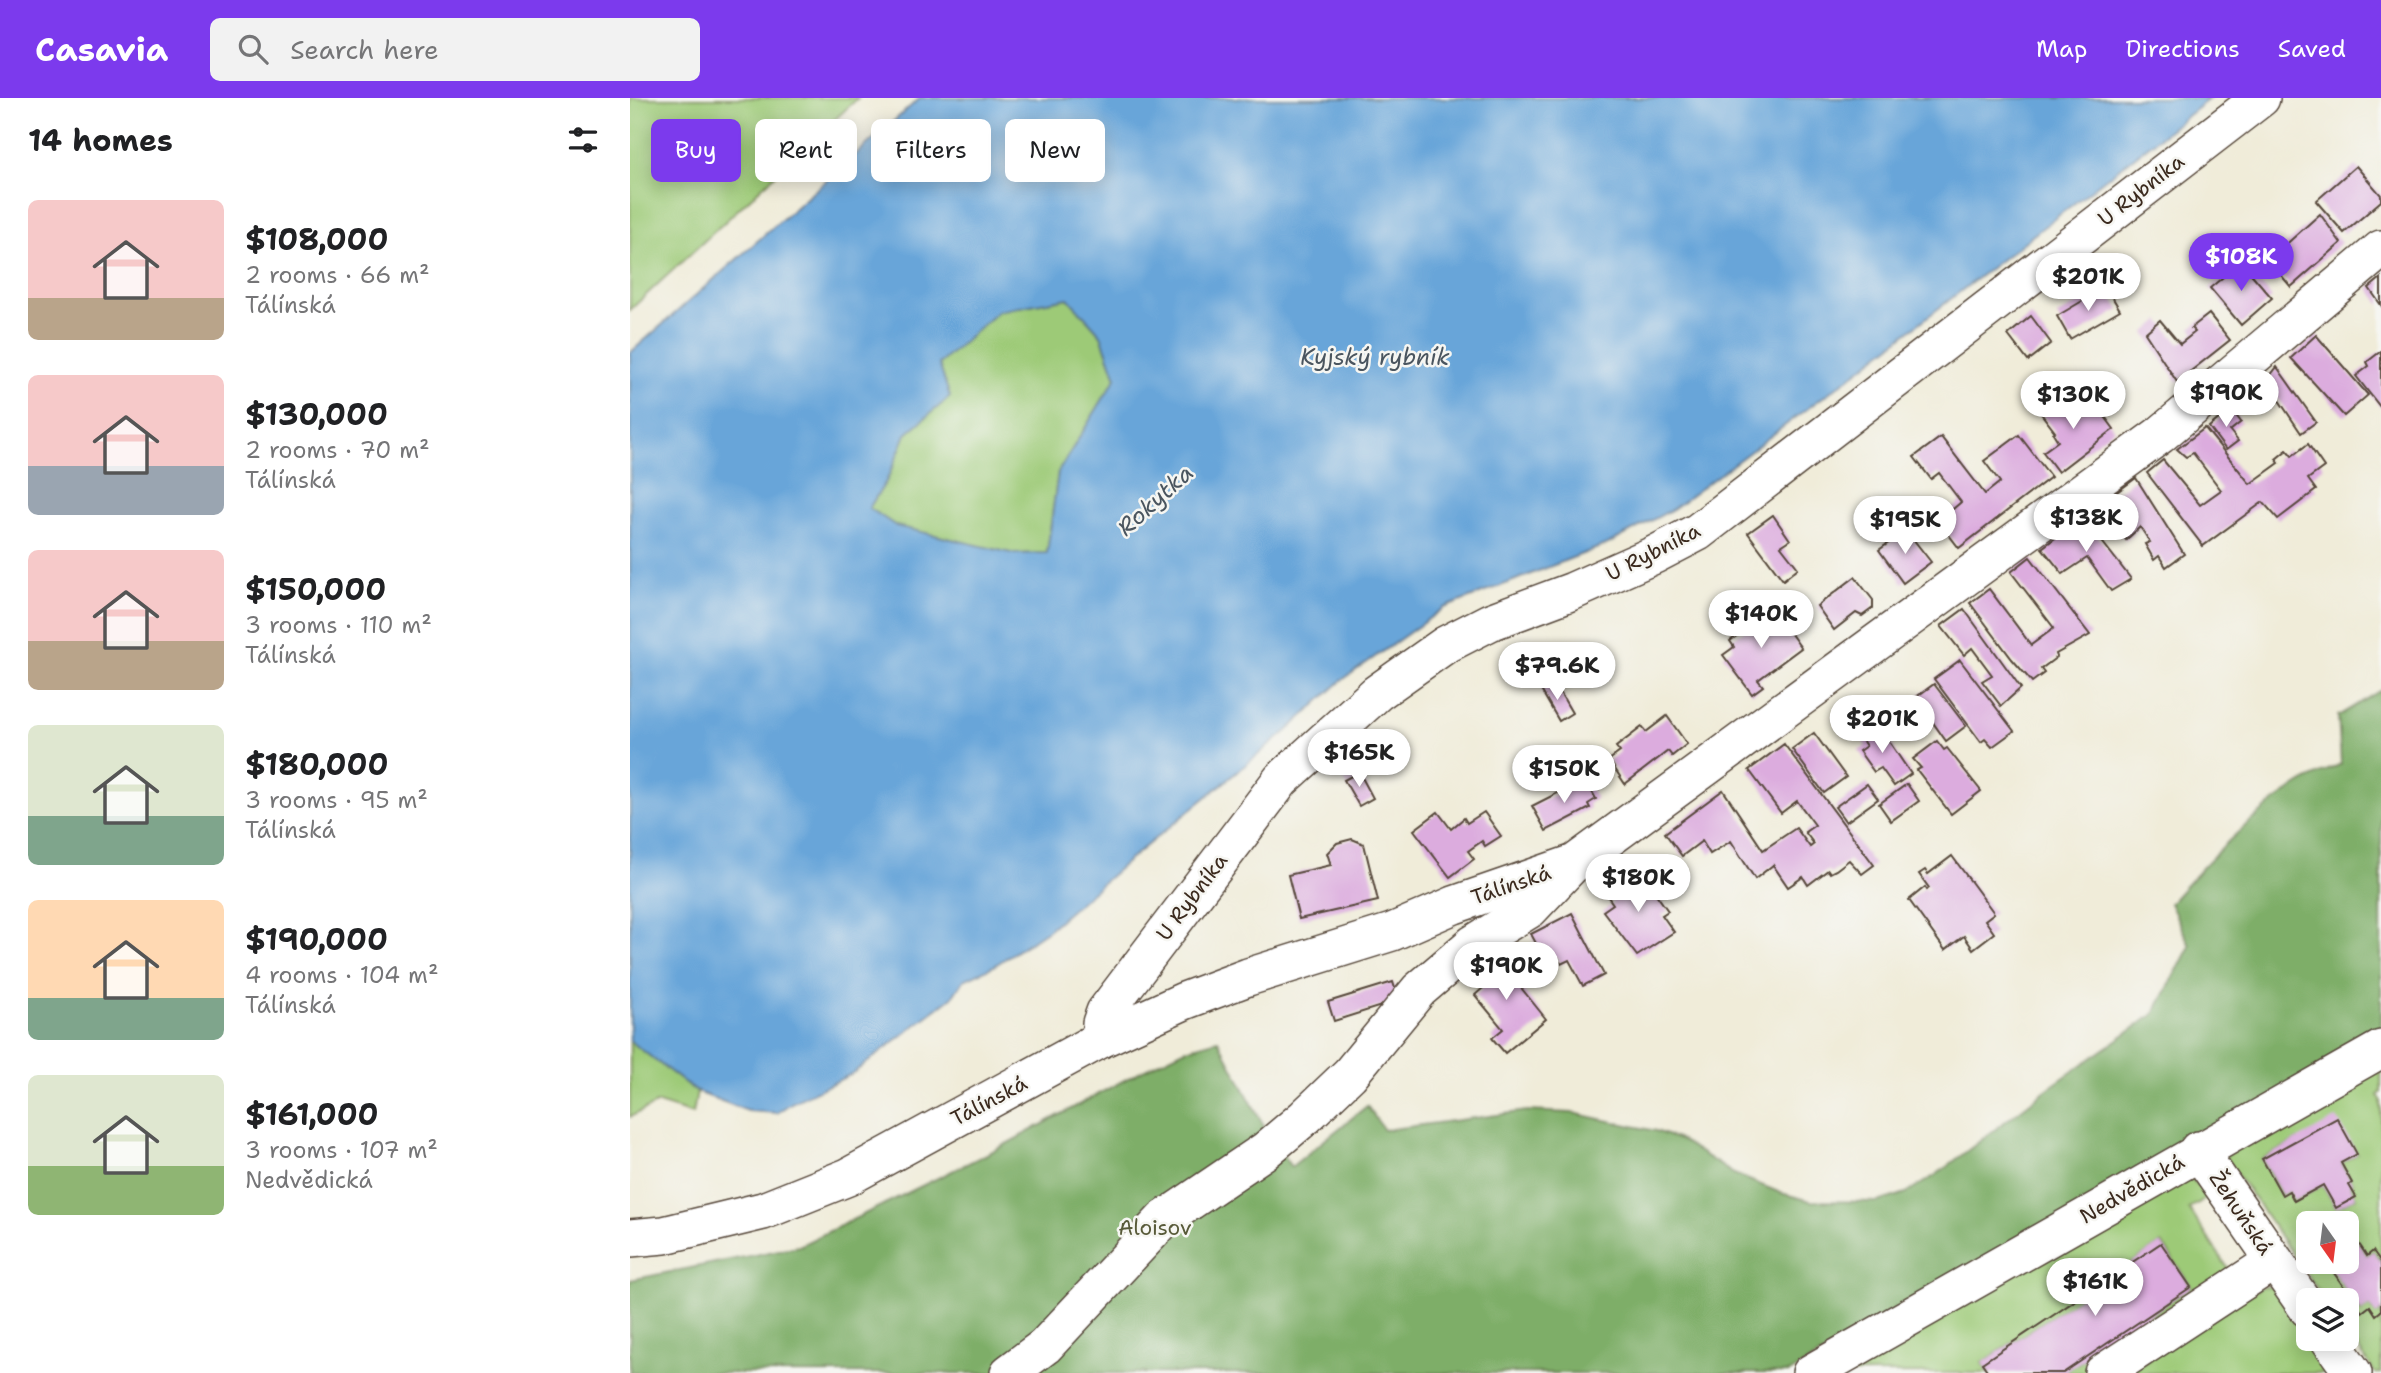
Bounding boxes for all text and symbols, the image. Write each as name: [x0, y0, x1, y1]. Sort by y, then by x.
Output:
search box: [210, 18, 700, 81]
text: Casavia: [35, 27, 168, 72]
icon: search: [234, 30, 272, 68]
text: Search here: [290, 32, 439, 67]
text: Map: [2036, 33, 2087, 65]
text: Directions: [2125, 33, 2240, 65]
text: Saved: [2278, 33, 2346, 65]
chip: Buy: [651, 119, 741, 182]
chip: Rent: [755, 119, 857, 182]
chip: Filters: [871, 119, 991, 182]
chip: New: [1005, 119, 1105, 182]
text: 14 homes: [28, 120, 173, 161]
icon: filters: [564, 121, 602, 159]
street label: U Rybníka: [2092, 147, 2190, 233]
text: $108,000: [245, 219, 389, 260]
icon: home: [84, 228, 168, 312]
pin: $108K: [2192, 234, 2290, 293]
text: $108K: [2205, 241, 2277, 271]
pin: $201K: [2039, 254, 2137, 313]
text: 2 rooms · 66 m²: [245, 260, 430, 290]
text: $201K: [2052, 261, 2124, 291]
text: Tálínská: [245, 290, 336, 320]
water label: Kyjský rybník: [1300, 342, 1450, 372]
pin: $190K: [2177, 370, 2275, 429]
pin: $130K: [2024, 372, 2122, 431]
text: $190K: [2190, 377, 2262, 407]
text: $130K: [2037, 379, 2109, 409]
text: $130,000: [245, 394, 388, 435]
icon: home: [84, 403, 168, 487]
text: 2 rooms · 70 m²: [245, 435, 430, 465]
water label: Rokytka: [1111, 458, 1199, 542]
text: Tálínská: [245, 465, 336, 495]
pin: $138K: [2037, 494, 2135, 554]
pin: $195K: [1856, 496, 1954, 556]
text: $138K: [2050, 502, 2122, 532]
text: $195K: [1869, 504, 1941, 534]
street label: U Rybníka: [1601, 516, 1705, 588]
text: $150,000: [245, 569, 386, 610]
icon: home: [84, 578, 168, 662]
pin: $140K: [1712, 590, 1810, 650]
text: $140K: [1725, 598, 1797, 628]
text: 3 rooms · 110 m²: [245, 610, 432, 640]
text: Tálínská: [245, 640, 336, 670]
pin: $79.6K: [1500, 642, 1614, 702]
text: $79.6K: [1514, 650, 1600, 680]
pin: $201K: [1833, 696, 1931, 755]
text: $201K: [1846, 703, 1918, 733]
pin: $165K: [1310, 730, 1408, 789]
text: $165K: [1324, 737, 1394, 767]
text: $180,000: [245, 744, 388, 785]
pin: $150K: [1515, 746, 1613, 805]
icon: home: [84, 753, 168, 837]
text: $150K: [1528, 753, 1600, 783]
text: 3 rooms · 95 m²: [245, 785, 428, 815]
text: Tálínská: [245, 815, 336, 845]
street label: U Rybníka: [1150, 848, 1234, 946]
pin: $180K: [1589, 854, 1687, 914]
street label: Tálínská: [1467, 858, 1555, 912]
text: $180K: [1601, 862, 1675, 892]
text: $190,000: [245, 919, 388, 960]
icon: home: [84, 928, 168, 1012]
pin: $190K: [1457, 942, 1555, 1002]
text: $190K: [1470, 950, 1542, 980]
text: 4 rooms · 104 m²: [245, 960, 438, 990]
text: Tálínská: [245, 990, 336, 1020]
street label: Tálínská: [946, 1069, 1032, 1133]
text: $161,000: [245, 1094, 379, 1135]
icon: home: [84, 1103, 168, 1187]
text: 3 rooms · 107 m²: [245, 1135, 438, 1165]
street label: Nedvědická: [2074, 1148, 2190, 1230]
text: Nedvědická: [245, 1165, 373, 1195]
street label: Žehuňská: [2203, 1165, 2280, 1261]
north arrow: [2296, 1211, 2359, 1274]
map controls: [2296, 1211, 2359, 1351]
park label: Aloisov: [1118, 1214, 1192, 1242]
pin: $161K: [2046, 1258, 2144, 1318]
text: $161K: [2062, 1266, 2128, 1296]
button: layers: [2296, 1288, 2359, 1351]

